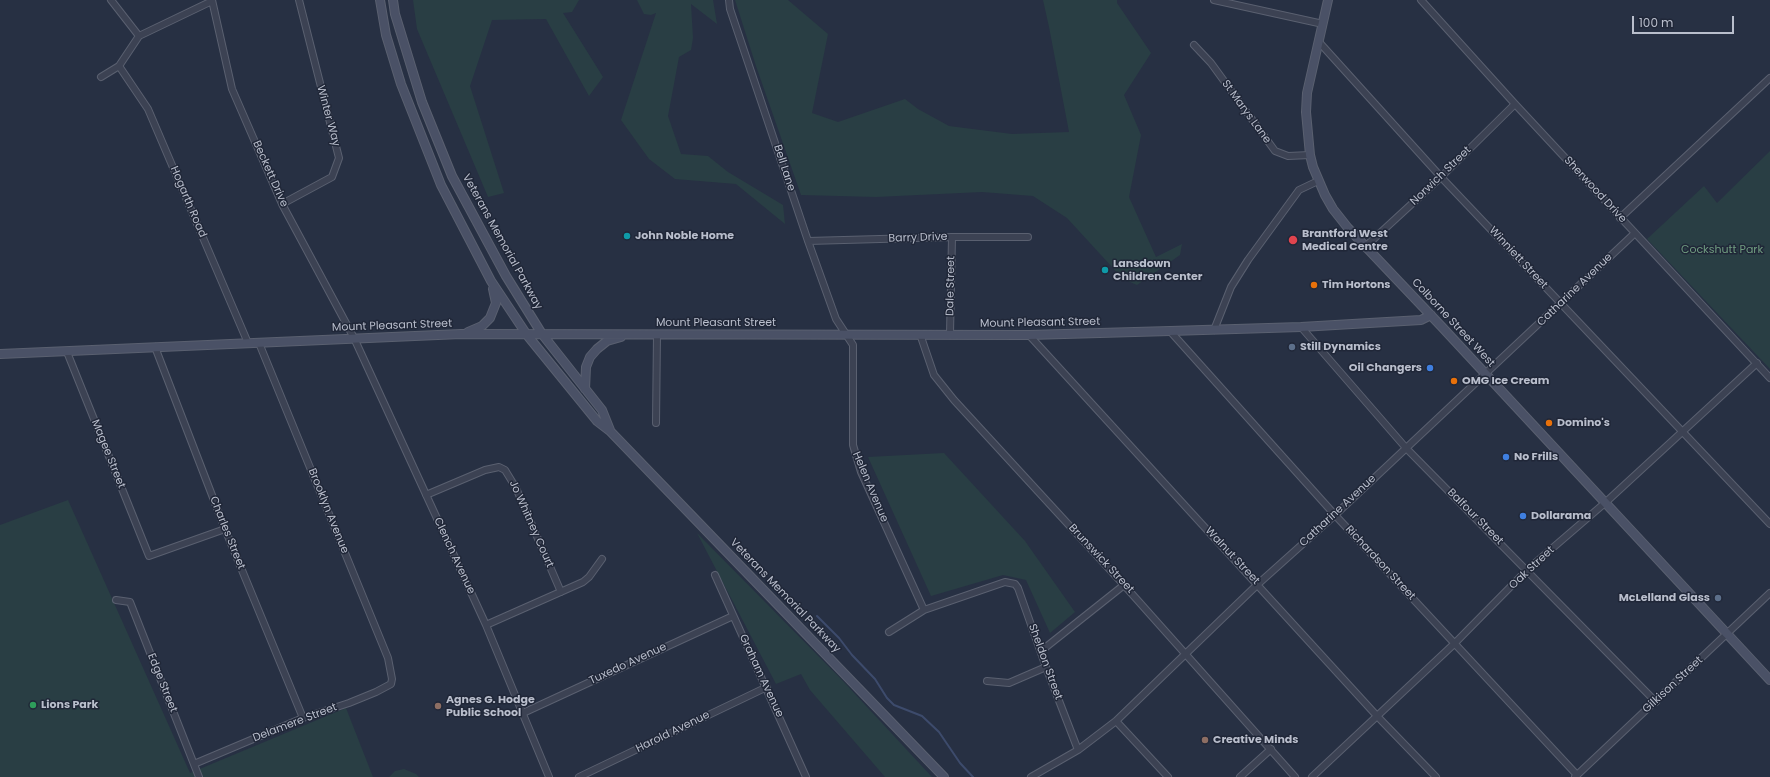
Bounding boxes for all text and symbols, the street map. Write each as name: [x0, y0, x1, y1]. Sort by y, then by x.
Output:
scale bar: [1634, 8, 1736, 34]
text: 100 m: [1639, 14, 1673, 31]
street label: St Marys Lane: [1219, 78, 1273, 146]
street label: Winter Way: [314, 84, 342, 148]
street label: Beckett Drive: [249, 139, 291, 209]
street label: Bell Lane: [770, 143, 798, 193]
street label: Norwich Street: [1408, 144, 1474, 208]
street label: Sherwood Drive: [1561, 154, 1629, 226]
street label: Hogarth Road: [167, 164, 209, 240]
street label: Veterans Memorial Parkway: [459, 172, 545, 312]
street label: Winniett Street: [1486, 224, 1550, 292]
place label: Brantford West Medical Centre: [1302, 227, 1388, 253]
place label: John Noble Home: [635, 229, 734, 243]
street label: Barry Drive: [888, 230, 948, 246]
marker: John Noble Home: [622, 231, 632, 241]
marker: Brantford West Medical Centre: [1287, 234, 1299, 246]
park label: Cockshutt Park: [1681, 243, 1763, 257]
street label: Catharine Avenue: [1535, 251, 1615, 329]
street label: Dale Street: [944, 256, 958, 316]
place label: Lansdown Children Center: [1113, 257, 1203, 283]
marker: Lansdown Children Center: [1100, 265, 1110, 275]
street label: Colborne Street West: [1409, 276, 1497, 370]
place label: Tim Hortons: [1322, 278, 1391, 292]
marker: Tim Hortons: [1309, 280, 1319, 290]
street label: Mount Pleasant Street: [980, 315, 1100, 331]
street label: Mount Pleasant Street: [656, 316, 776, 330]
street label: Mount Pleasant Street: [332, 317, 452, 335]
place label: Still Dynamics: [1300, 340, 1381, 354]
marker: Still Dynamics: [1287, 342, 1297, 352]
place label: Oil Changers: [1349, 361, 1422, 375]
marker: Oil Changers: [1425, 363, 1435, 373]
place label: OMG Ice Cream: [1462, 374, 1549, 388]
marker: OMG Ice Cream: [1449, 376, 1459, 386]
place label: Domino's: [1557, 416, 1610, 430]
street label: Magee Street: [88, 418, 128, 490]
marker: Domino's: [1544, 418, 1554, 428]
street label: Helen Avenue: [849, 450, 891, 524]
place label: No Frills: [1514, 450, 1558, 464]
marker: No Frills: [1501, 452, 1511, 462]
street label: Brooklyn Avenue: [305, 466, 351, 556]
street label: Catharine Avenue: [1297, 472, 1379, 550]
street label: Jo Whitney Court: [506, 478, 556, 570]
street label: Balfour Street: [1444, 486, 1506, 548]
street label: Charles Street: [206, 495, 248, 571]
place label: Dollarama: [1531, 509, 1591, 523]
marker: Dollarama: [1518, 511, 1528, 521]
street label: Clench Avenue: [430, 516, 478, 596]
street label: Brunswick Street: [1066, 522, 1136, 596]
street label: Richardson Street: [1342, 523, 1418, 603]
street label: Walnut Street: [1202, 524, 1262, 588]
street label: Veterans Memorial Parkway: [727, 536, 843, 656]
street label: Oak Street: [1507, 544, 1557, 592]
place label: McLelland Glass: [1619, 591, 1710, 605]
marker: McLelland Glass: [1713, 593, 1723, 603]
street label: Sheldon Street: [1025, 622, 1065, 702]
street label: Graham Avenue: [736, 632, 786, 720]
street label: Tuxedo Avenue: [587, 640, 669, 688]
street label: Edge Street: [144, 652, 180, 714]
street label: Gilkison Street: [1640, 654, 1706, 716]
place label: Agnes G. Hodge Public School: [446, 693, 535, 719]
place label: Lions Park: [41, 698, 98, 712]
marker: Lions Park: [28, 700, 38, 710]
street label: Delamere Street: [251, 701, 339, 745]
marker: Agnes G. Hodge Public School: [433, 701, 443, 711]
street label: Harold Avenue: [634, 708, 712, 756]
place label: Creative Minds: [1213, 733, 1298, 747]
marker: Creative Minds: [1200, 735, 1210, 745]

